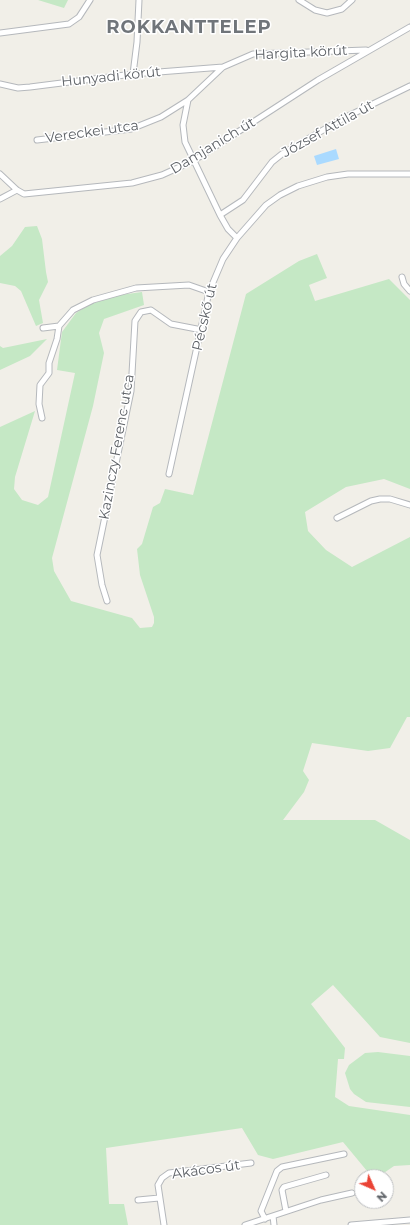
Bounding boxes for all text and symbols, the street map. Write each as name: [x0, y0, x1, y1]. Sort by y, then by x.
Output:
district label: ROKKANTTELEP: [106, 17, 272, 39]
street label: Hargita körút: [254, 42, 348, 64]
street label: Hunyadi körút: [60, 63, 162, 91]
street label: József Attila út: [279, 97, 377, 161]
street label: Damjanich út: [168, 114, 258, 178]
street label: Vereckei utca: [44, 117, 140, 147]
street label: Pécskő út: [189, 282, 221, 352]
street label: Kazinczy Ferenc utca: [96, 373, 138, 521]
street label: Akácos út: [171, 1157, 241, 1183]
north arrow: [354, 1169, 394, 1209]
text: N: [374, 1189, 390, 1205]

